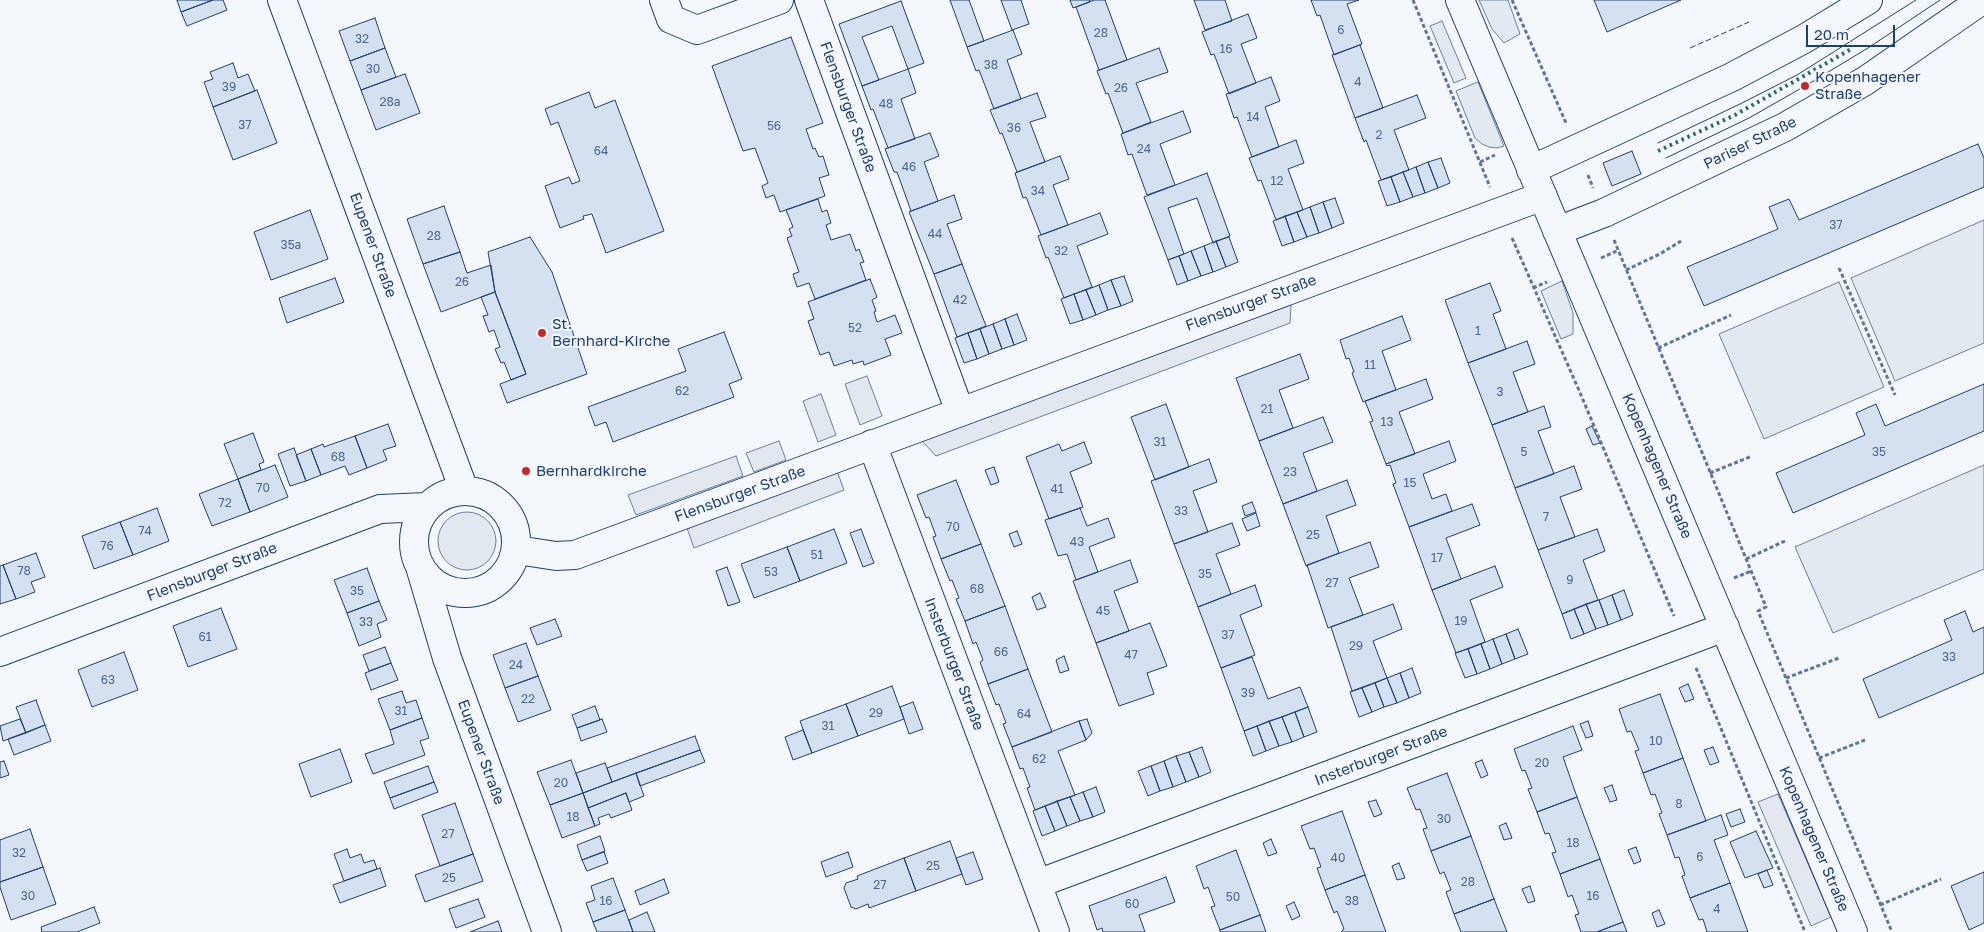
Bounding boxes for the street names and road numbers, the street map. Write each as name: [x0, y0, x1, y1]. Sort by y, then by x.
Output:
street label: Flensburger Straße: [816, 39, 880, 175]
street label: Pariser Straße: [1701, 113, 1799, 173]
street label: Eupener Straße: [346, 190, 400, 300]
street label: Flensburger Straße: [1183, 271, 1319, 335]
street label: Kopenhagener Straße: [1618, 391, 1696, 541]
street label: Flensburger Straße: [672, 462, 808, 526]
street label: Flensburger Straße: [144, 539, 280, 605]
street label: Insterburger Straße: [920, 595, 988, 733]
street label: Eupener Straße: [454, 697, 508, 807]
street label: Insterburger Straße: [1312, 722, 1450, 790]
street label: Kopenhagener Straße: [1775, 764, 1853, 914]

